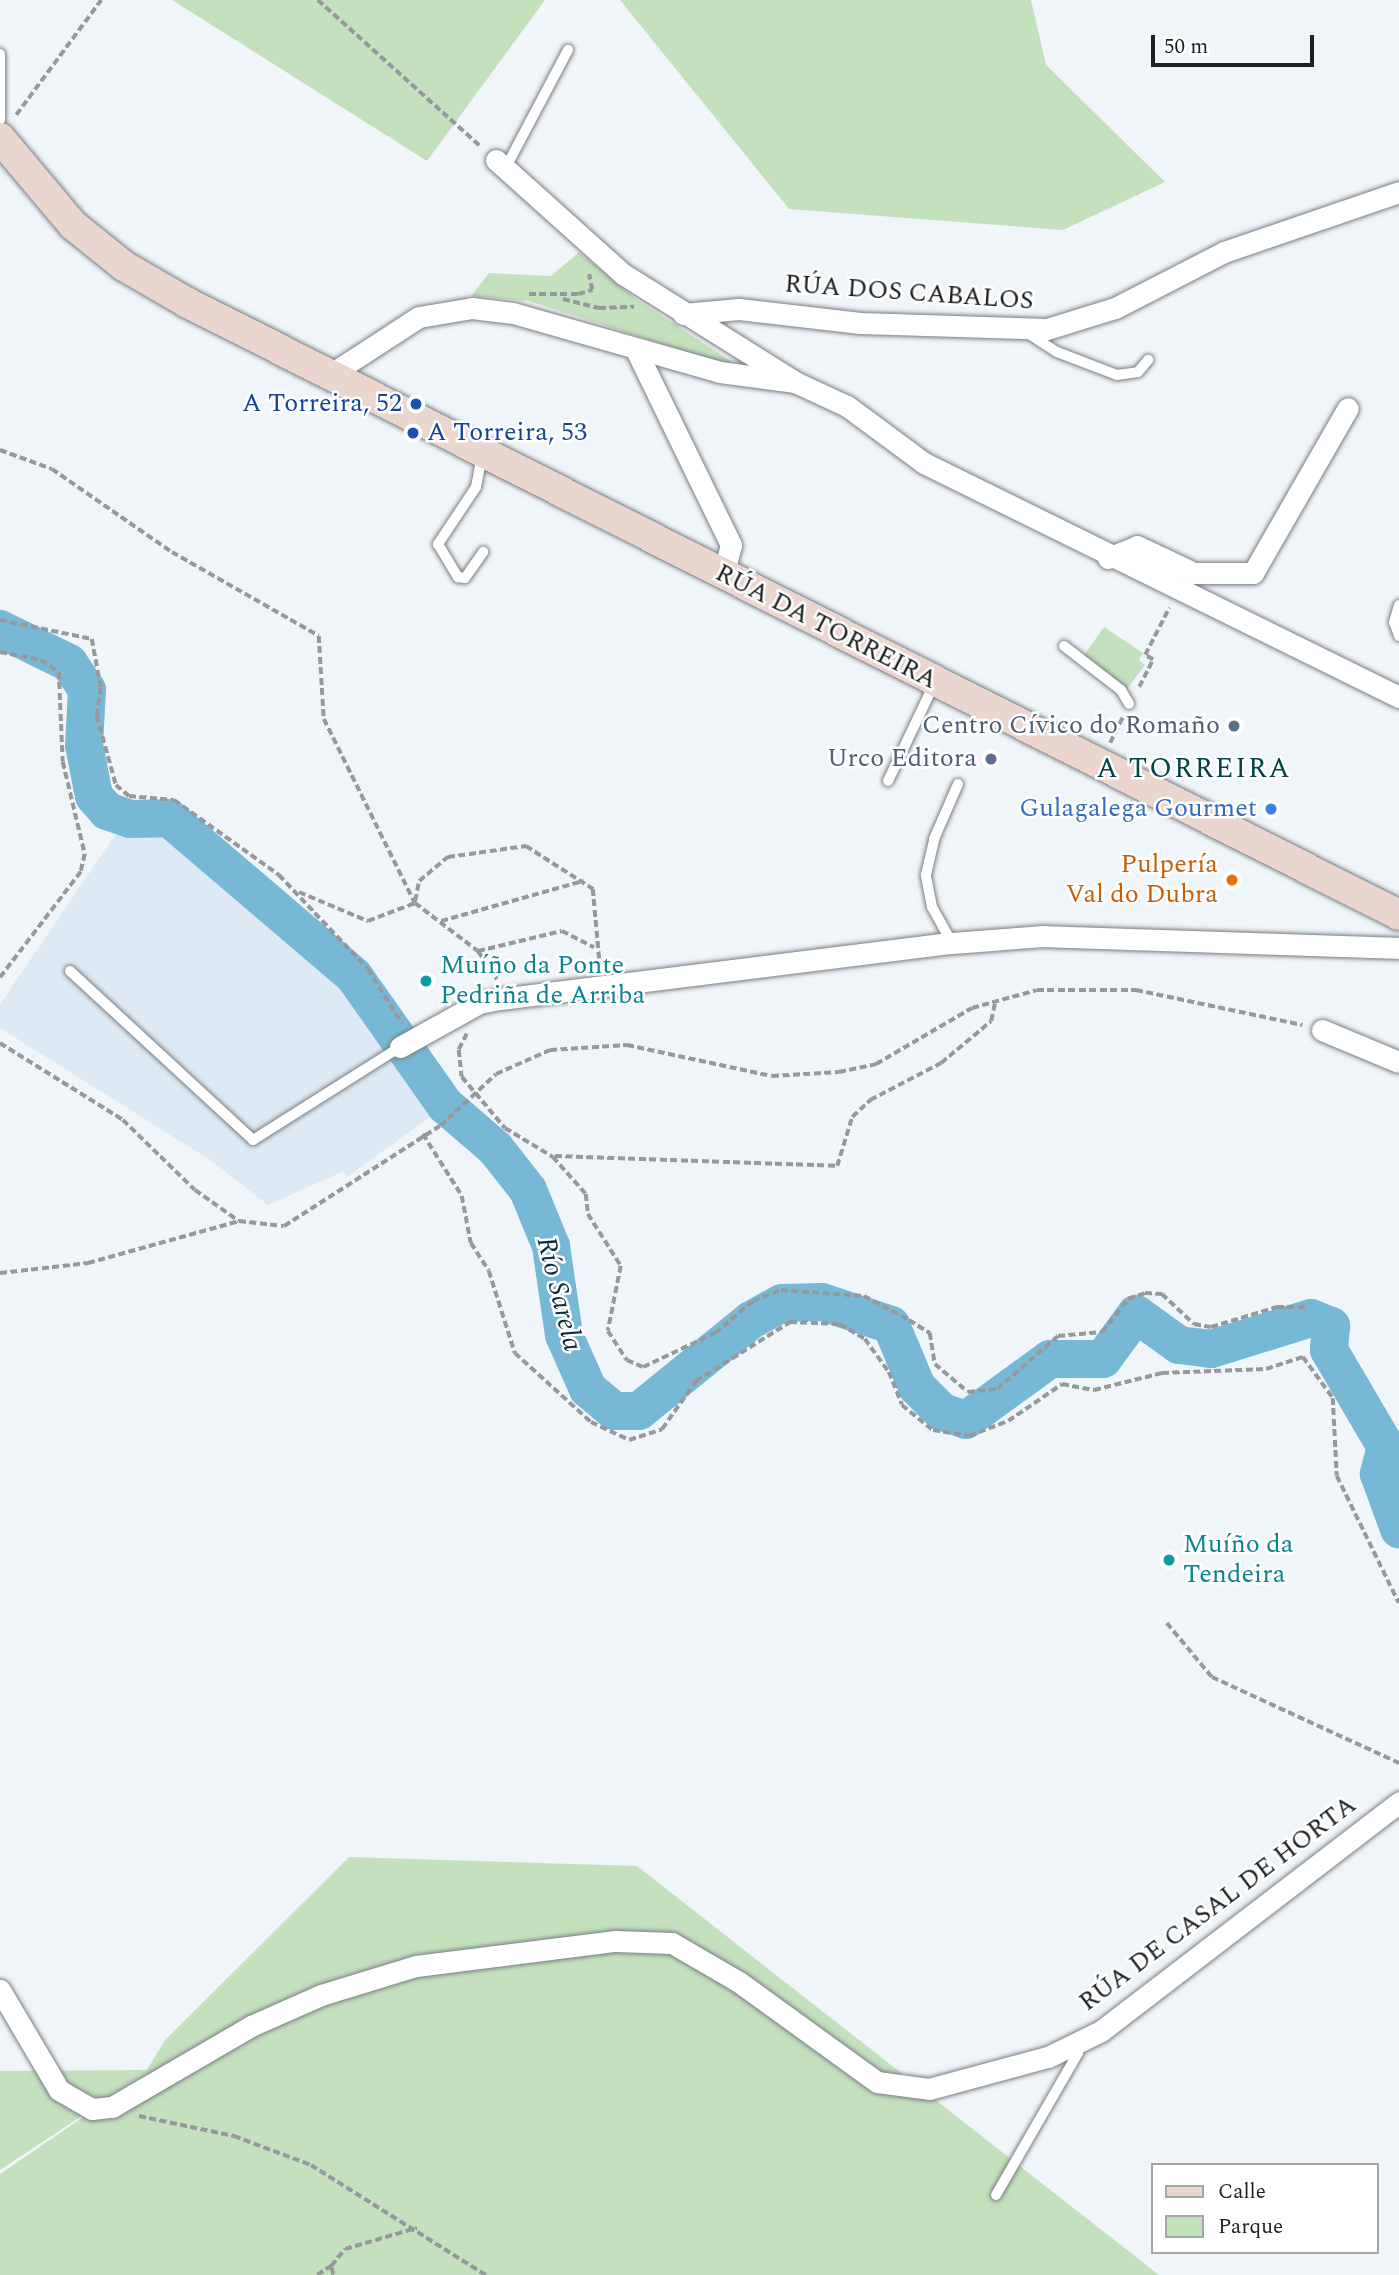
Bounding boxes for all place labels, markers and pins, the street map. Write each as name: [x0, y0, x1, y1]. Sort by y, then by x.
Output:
place label: A Torreira, 52: [242, 388, 402, 420]
marker: A Torreira, 52: [408, 396, 424, 412]
place label: A Torreira, 53: [427, 417, 587, 449]
marker: A Torreira, 53: [405, 425, 421, 441]
place label: Centro Cívico do Romaño: [922, 710, 1220, 742]
marker: Centro Cívico do Romaño: [1226, 718, 1242, 734]
place label: Urco Editora: [827, 743, 977, 775]
marker: Urco Editora: [983, 751, 999, 767]
place label: Gulagalega Gourmet: [1019, 793, 1257, 825]
marker: Gulagalega Gourmet: [1263, 801, 1279, 817]
place label: Pulpería Val do Dubra: [1066, 849, 1218, 910]
marker: Pulpería Val do Dubra: [1224, 872, 1240, 888]
place label: Muíño da Ponte Pedriña de Arriba: [440, 950, 645, 1012]
marker: Muíño da Ponte Pedriña de Arriba: [418, 973, 434, 989]
place label: Muíño da Tendeira: [1183, 1529, 1294, 1590]
marker: Muíño da Tendeira: [1161, 1552, 1177, 1568]

